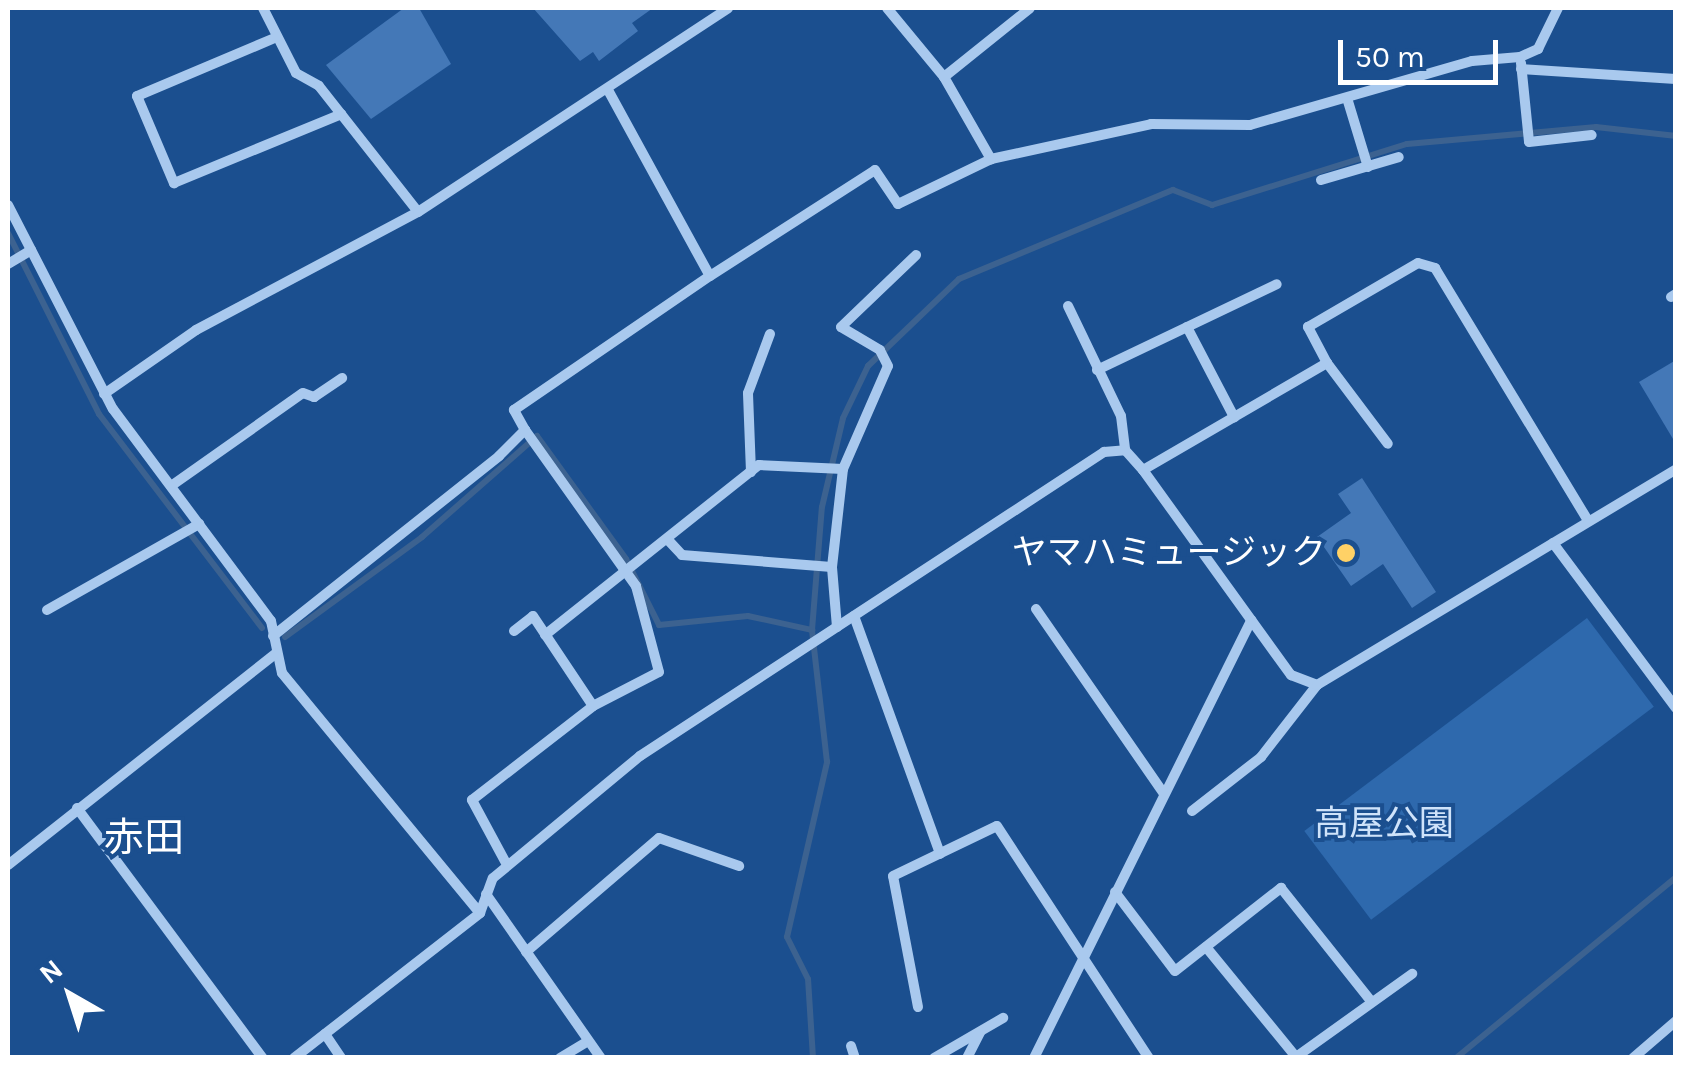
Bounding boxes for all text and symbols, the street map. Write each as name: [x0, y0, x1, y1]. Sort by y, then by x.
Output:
scale bar: [1343, 20, 1503, 82]
text: 50 m: [1355, 39, 1425, 75]
place label: ヤマハミュージック: [1011, 532, 1326, 574]
marker: ヤマハミュージック: [1335, 542, 1357, 564]
park label: 高屋公園: [1314, 803, 1454, 845]
district label: 赤田: [104, 814, 184, 862]
north arrow: [20, 945, 120, 1045]
text: N: [33, 952, 69, 990]

